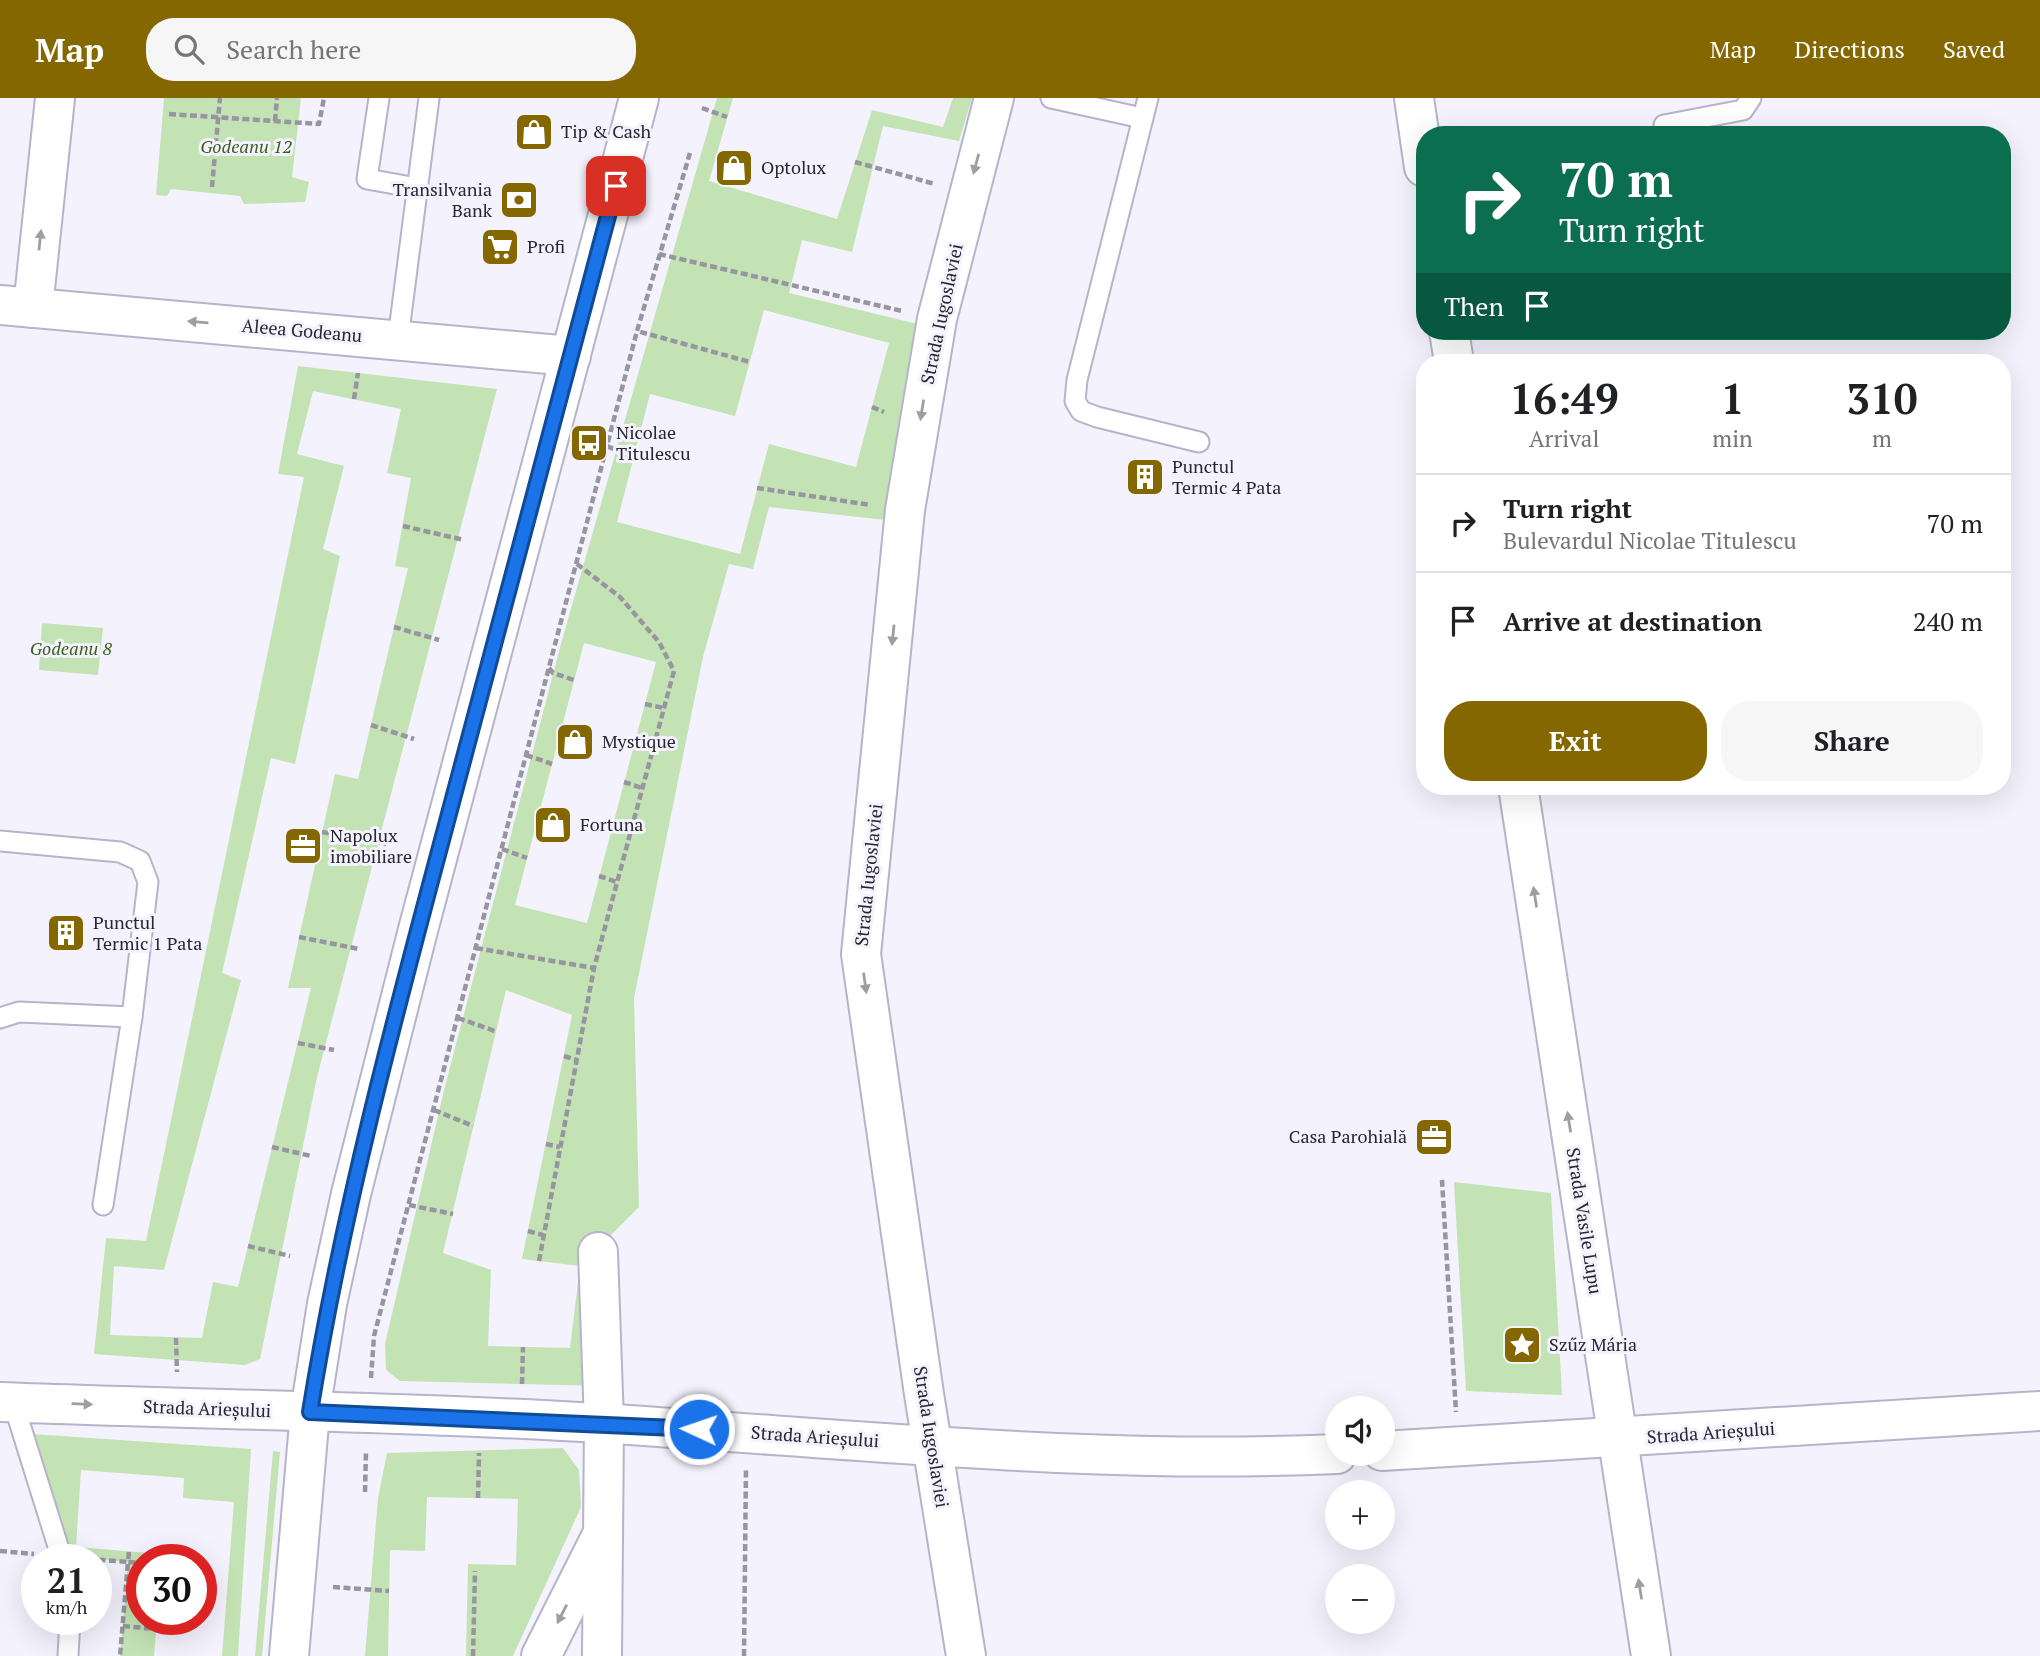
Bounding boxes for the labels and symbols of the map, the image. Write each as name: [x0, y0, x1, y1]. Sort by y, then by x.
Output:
shop icon: Tip & Cash: [513, 111, 555, 153]
place label: Tip & Cash: [561, 119, 652, 143]
park label: Godeanu 12: [200, 134, 292, 158]
shop icon: Optolux: [713, 147, 755, 189]
one-way arrow: [970, 153, 981, 175]
place label: Optolux: [761, 155, 827, 179]
pin: [586, 156, 646, 216]
place label: Transilvania Bank: [393, 177, 493, 222]
bank icon: Transilvania Bank: [498, 179, 540, 221]
supermarket icon: Profi: [479, 226, 521, 268]
one-way arrow: [35, 229, 46, 251]
place label: Profi: [527, 234, 566, 258]
street label: Strada Iugoslaviei: [914, 241, 968, 386]
street label: Aleea Godeanu: [241, 313, 363, 347]
one-way arrow: [187, 316, 209, 327]
one-way arrow: [916, 399, 927, 421]
place label: Nicolae Titulescu: [616, 420, 691, 465]
bus stop icon: Nicolae Titulescu: [568, 422, 610, 464]
place label: Punctul Termic 4 Pata: [1172, 454, 1281, 499]
building icon: Punctul Termic 4 Pata: [1124, 456, 1166, 498]
one-way arrow: [887, 625, 898, 647]
park label: Godeanu 8: [30, 636, 113, 660]
shop icon: Mystique: [554, 721, 596, 763]
place label: Mystique: [602, 729, 676, 753]
street label: Strada Iugoslaviei: [849, 802, 887, 947]
shop icon: Fortuna: [532, 804, 574, 846]
place label: Fortuna: [580, 812, 643, 836]
place label: Napolux imobiliare: [330, 823, 412, 868]
office icon: Napolux imobiliare: [282, 825, 324, 867]
one-way arrow: [1529, 886, 1540, 908]
place label: Punctul Termic 1 Pata: [93, 910, 202, 955]
building icon: Punctul Termic 1 Pata: [45, 912, 87, 954]
one-way arrow: [860, 973, 871, 995]
one-way arrow: [1563, 1110, 1574, 1132]
office icon: Casa Parohială: [1413, 1116, 1455, 1158]
place label: Casa Parohială: [1289, 1124, 1407, 1148]
street label: Strada Vasile Lupu: [1562, 1146, 1608, 1296]
place icon: Szűz Mária: [1501, 1324, 1543, 1366]
place label: Szűz Mária: [1549, 1332, 1637, 1356]
street label: Strada Iugoslaviei: [909, 1364, 955, 1509]
position arrow: [662, 1392, 736, 1466]
street label: Strada Arieșului: [142, 1394, 272, 1422]
one-way arrow: [71, 1399, 93, 1410]
street label: Strada Arieșului: [1646, 1416, 1776, 1448]
street label: Strada Arieșului: [750, 1420, 880, 1452]
speed limit sign: 30: [126, 1544, 217, 1635]
one-way arrow: [1634, 1577, 1645, 1599]
one-way arrow: [557, 1604, 568, 1624]

